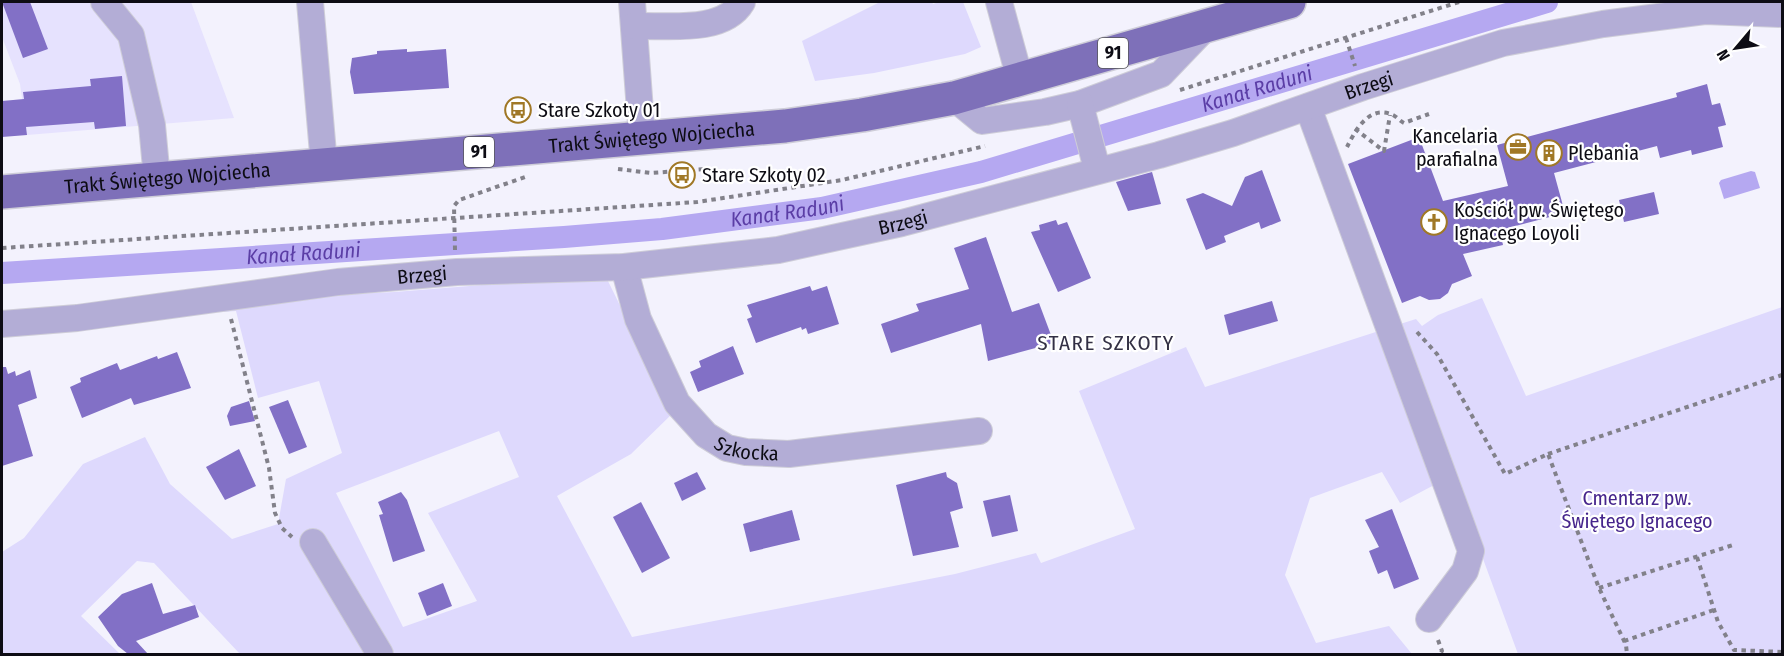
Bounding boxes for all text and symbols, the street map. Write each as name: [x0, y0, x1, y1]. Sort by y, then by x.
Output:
north arrow: [1706, 18, 1766, 78]
road number: 91: [1098, 38, 1128, 68]
text: N: [1713, 46, 1734, 64]
water label: Kanał Raduni: [1198, 60, 1316, 118]
street label: Brzegi: [1341, 66, 1396, 105]
bus stop icon: Stare Szkoty 01: [503, 95, 533, 125]
place label: Stare Szkoty 01: [538, 98, 660, 122]
street label: Trakt Świętego Wojciecha: [548, 117, 756, 158]
place label: Kancelaria parafialna: [1412, 124, 1498, 171]
office icon: Kancelaria parafialna: [1503, 132, 1533, 162]
road number: 91: [464, 137, 494, 167]
building icon: Plebania: [1534, 138, 1564, 168]
place label: Plebania: [1568, 141, 1639, 165]
street label: Trakt Świętego Wojciecha: [63, 157, 271, 199]
bus stop icon: Stare Szkoty 02: [667, 160, 697, 190]
place label: Stare Szkoty 02: [702, 163, 826, 187]
water label: Kanał Raduni: [729, 190, 847, 233]
place label: Kościół pw. Świętego Ignacego Loyoli: [1454, 198, 1624, 245]
street label: Brzegi: [876, 205, 930, 240]
church icon: Kościół pw. Świętego Ignacego Loyoli: [1419, 207, 1449, 237]
water label: Kanał Raduni: [245, 237, 362, 270]
street label: Brzegi: [396, 261, 448, 289]
district label: STARE SZKOTY: [1037, 330, 1175, 356]
street label: Szkocka: [710, 431, 779, 466]
park label: Cmentarz pw. Świętego Ignacego: [1562, 486, 1713, 533]

